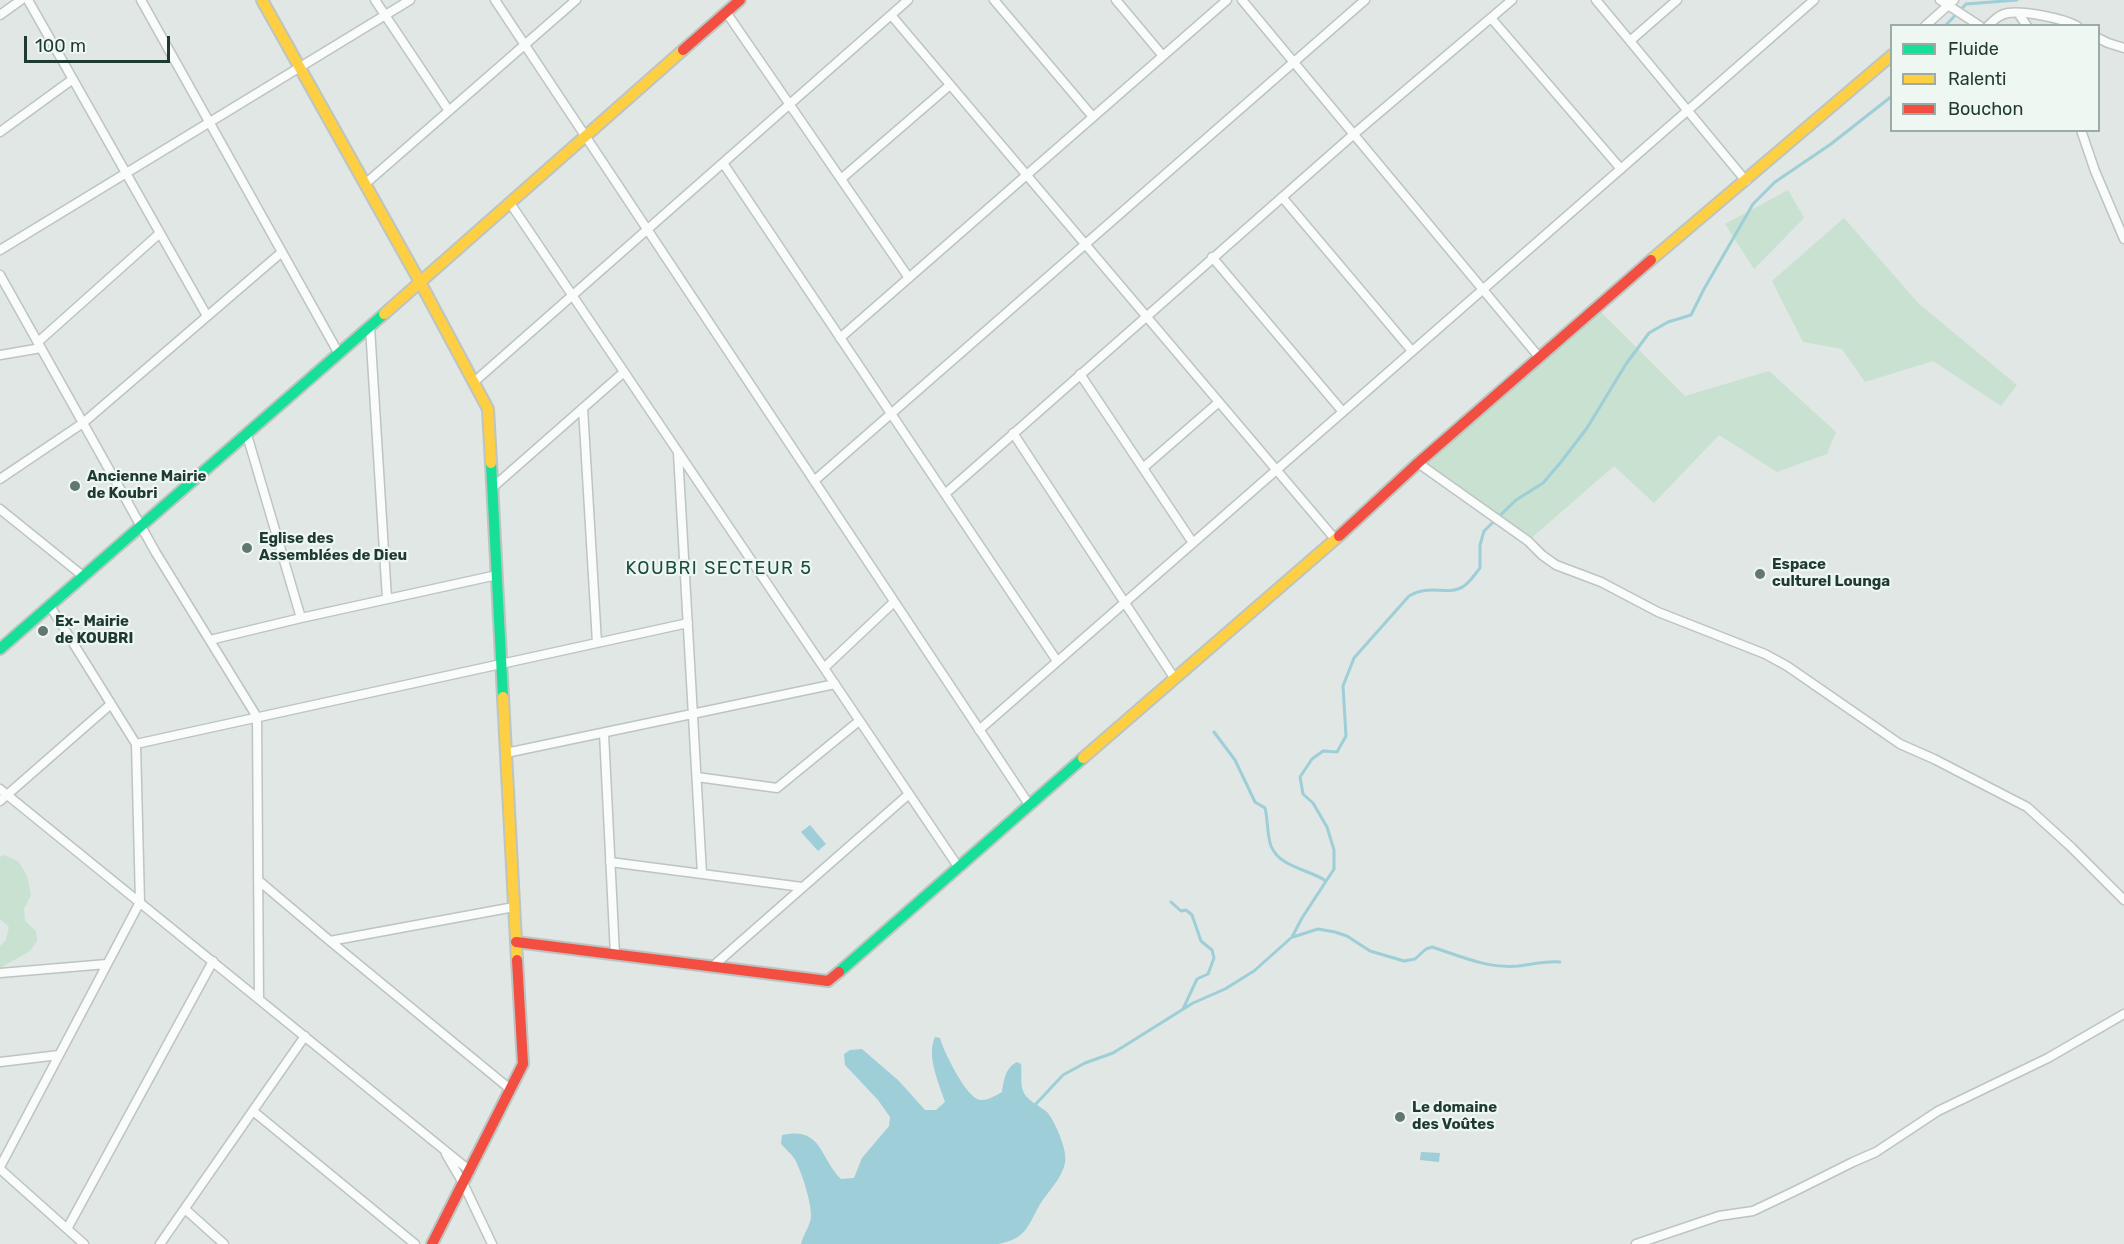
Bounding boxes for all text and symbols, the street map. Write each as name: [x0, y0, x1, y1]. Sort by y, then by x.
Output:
scale bar: [27, 24, 172, 62]
legend: [1890, 24, 2100, 132]
text: 100 m: [35, 35, 86, 57]
text: Fluide: [1948, 38, 1999, 60]
text: Ralenti: [1948, 68, 2006, 90]
text: Bouchon: [1948, 98, 2023, 120]
place label: Ancienne Mairie de Koubri: [87, 468, 206, 503]
marker: Ancienne Mairie de Koubri: [68, 479, 82, 493]
place label: Eglise des Assemblées de Dieu: [259, 530, 407, 565]
marker: Eglise des Assemblées de Dieu: [240, 541, 254, 555]
place label: Espace culturel Lounga: [1772, 556, 1890, 591]
district label: KOUBRI SECTEUR 5: [626, 558, 812, 580]
marker: Espace culturel Lounga: [1753, 567, 1767, 581]
place label: Ex- Mairie de KOUBRI: [55, 613, 133, 648]
marker: Ex- Mairie de KOUBRI: [36, 624, 50, 638]
place label: Le domaine des Voûtes: [1412, 1099, 1497, 1134]
marker: Le domaine des Voûtes: [1393, 1110, 1407, 1124]

